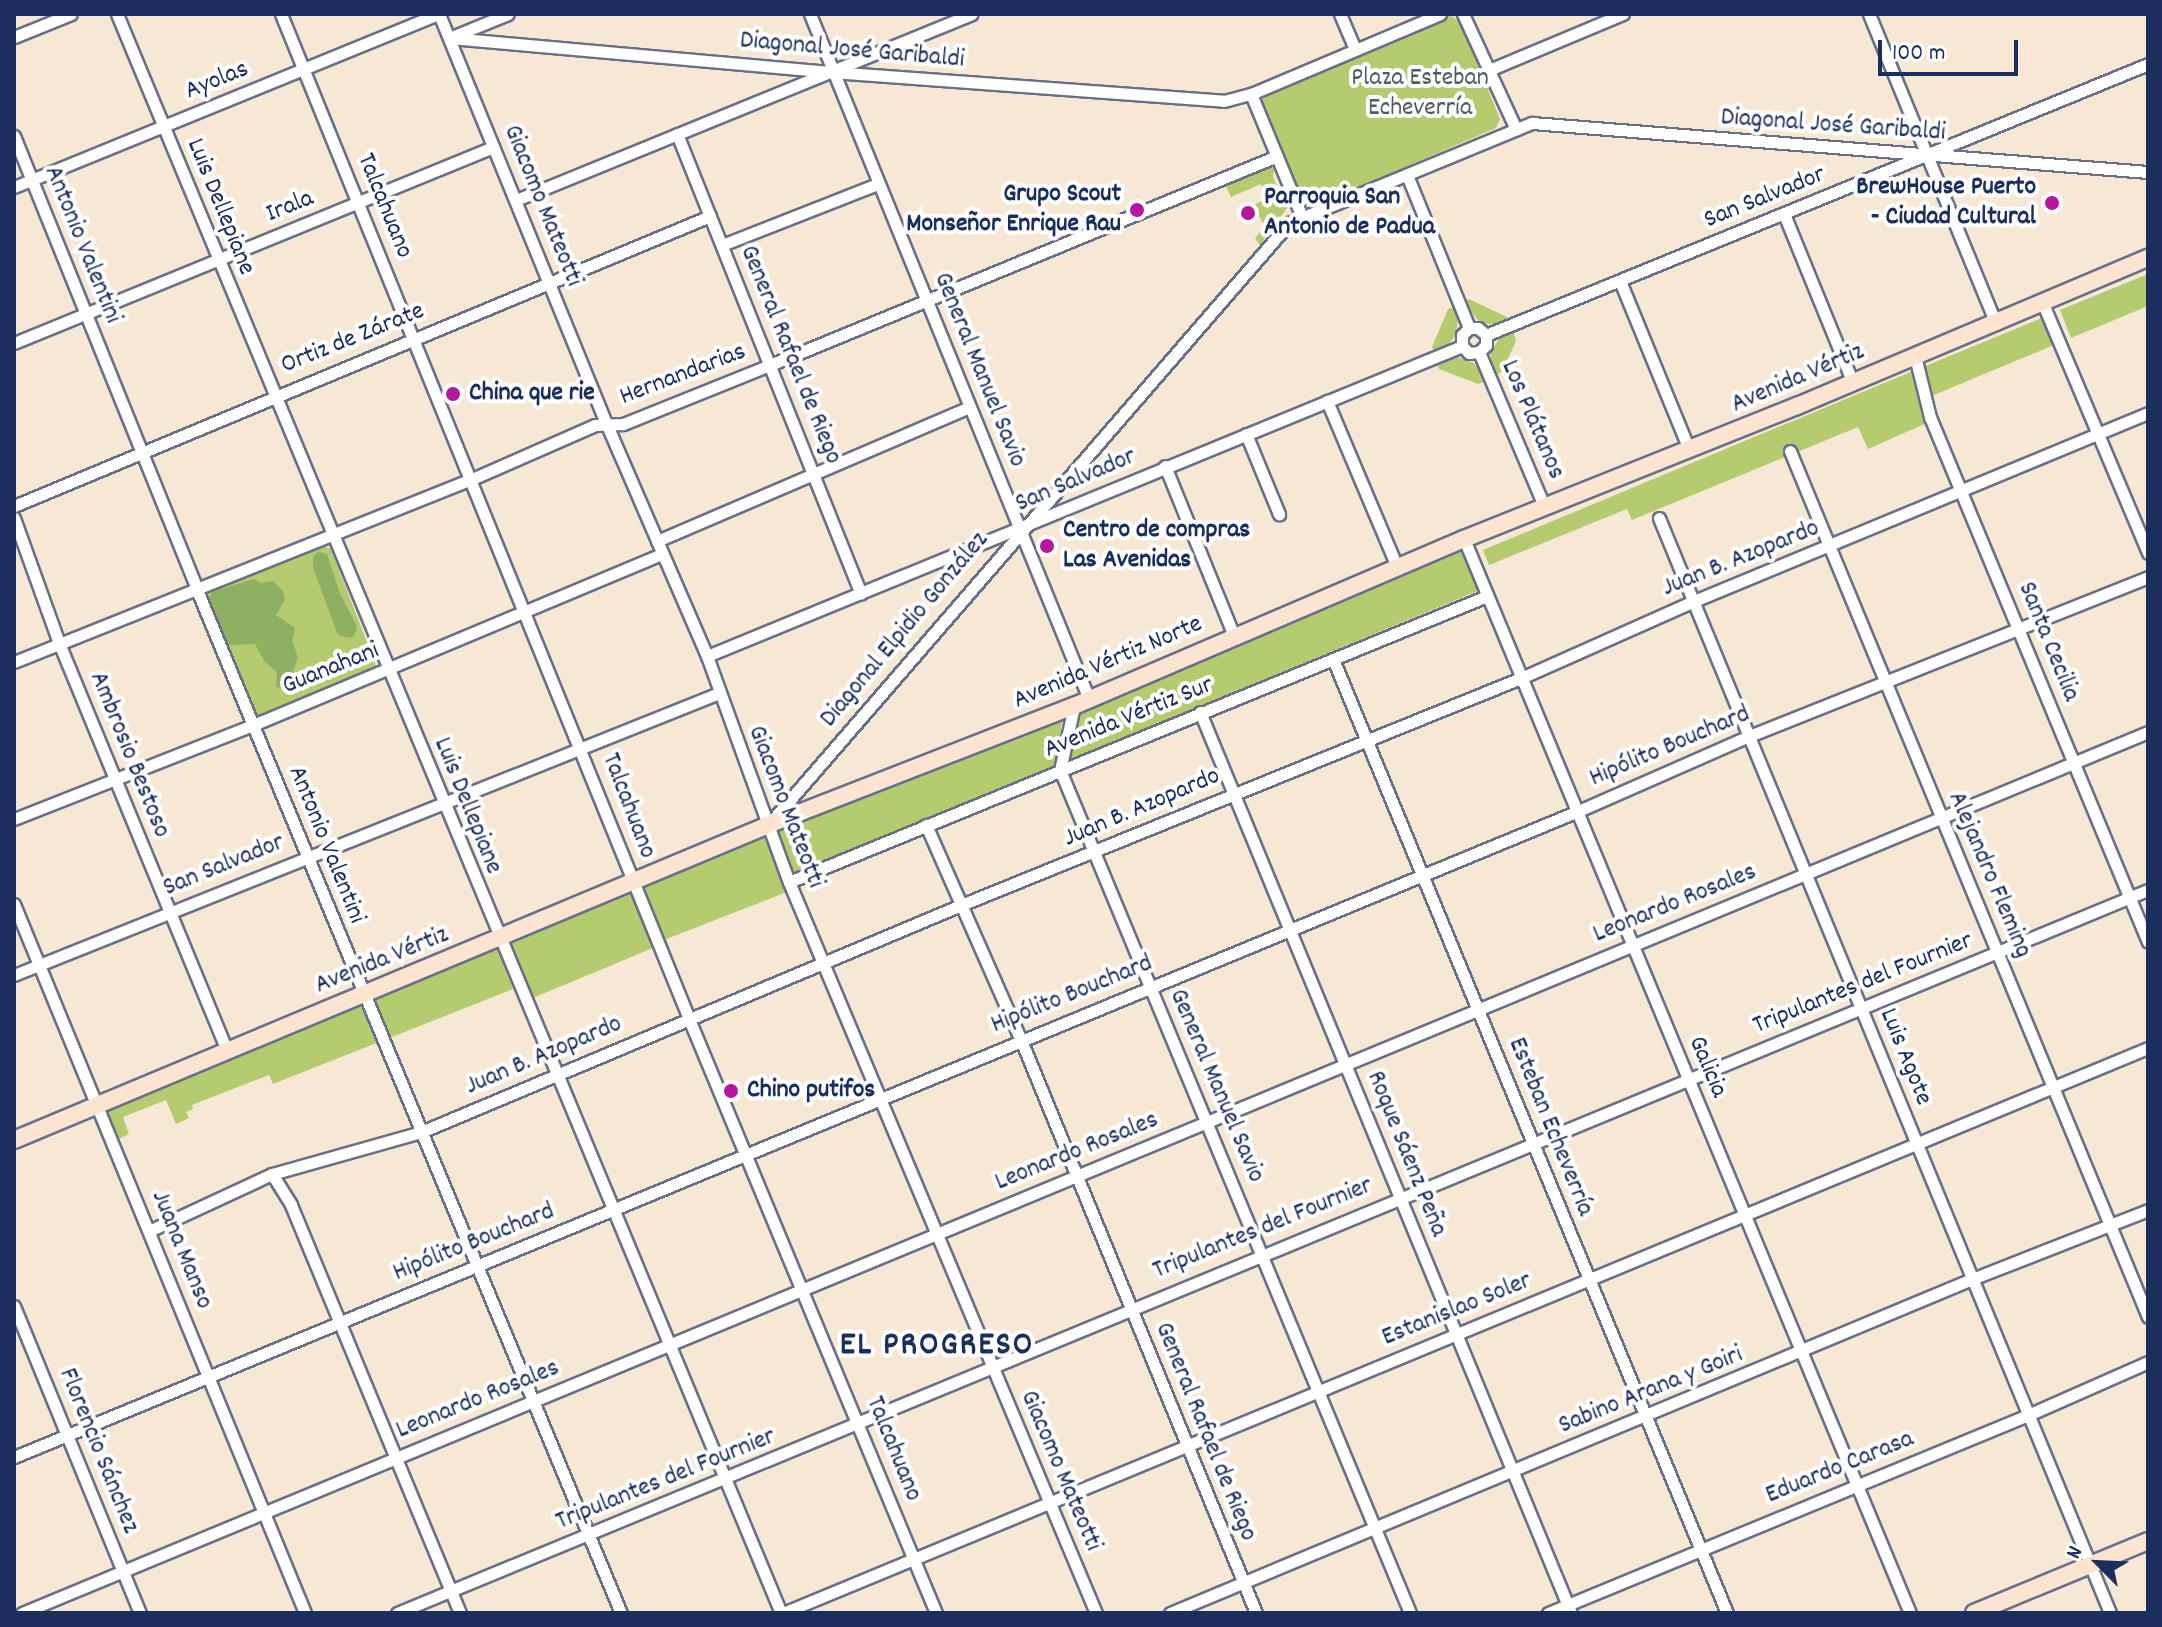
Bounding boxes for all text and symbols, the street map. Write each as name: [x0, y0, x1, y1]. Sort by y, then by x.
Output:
scale bar: [1882, 24, 2022, 74]
street label: Diagonal José Garibaldi: [739, 26, 965, 76]
text: 100 m: [1892, 37, 1945, 71]
street label: Ayolas: [181, 54, 253, 108]
park label: Plaza Esteban Echeverría: [1351, 63, 1489, 124]
street label: Diagonal José Garibaldi: [1720, 103, 1946, 149]
street label: Giacomo Mateotti: [495, 121, 589, 291]
street label: Luis Dellepiane: [178, 134, 262, 280]
street label: Talcahuano: [349, 149, 419, 263]
street label: San Salvador: [1700, 160, 1830, 236]
street label: Antonio Valentini: [36, 162, 128, 328]
place label: BrewHouse Puerto - Ciudad Cultural: [1856, 172, 2036, 234]
place label: Grupo Scout Monseñor Enrique Rau: [906, 179, 1121, 240]
place label: Parroquia San Antonio de Padua: [1264, 182, 1435, 244]
street label: Irala: [262, 183, 318, 231]
marker: BrewHouse Puerto - Ciudad Cultural: [2043, 194, 2061, 212]
marker: Grupo Scout Monseñor Enrique Rau: [1128, 201, 1146, 219]
marker: Parroquia San Antonio de Padua: [1239, 204, 1257, 222]
street label: General Rafael de Riego: [732, 241, 848, 469]
street label: General Manuel Savio: [926, 268, 1032, 472]
street label: Ortiz de Zárate: [277, 296, 429, 382]
street label: Hernandarias: [616, 337, 750, 413]
street label: Avenida Vértiz: [1727, 337, 1869, 421]
street label: Los Plátanos: [1493, 356, 1571, 484]
place label: China que rie: [469, 378, 595, 410]
marker: China que rie: [444, 385, 462, 403]
street label: San Salvador: [1011, 442, 1141, 520]
street label: Juan B. Azopardo: [1658, 513, 1824, 605]
place label: Centro de compras Las Avenidas: [1063, 515, 1250, 576]
street label: Diagonal Elpidio González: [814, 526, 996, 734]
marker: Centro de compras Las Avenidas: [1038, 537, 1056, 555]
street label: Santa Cecilia: [2010, 578, 2086, 706]
street label: Avenida Vértiz Norte: [1009, 609, 1207, 717]
street label: Guanahani: [278, 636, 384, 702]
street label: Ambrosio Bestoso: [82, 667, 176, 843]
street label: Avenida Vértiz Sur: [1040, 670, 1218, 766]
street label: Hipólito Bouchard: [1585, 699, 1755, 795]
street label: Giacomo Mateotti: [740, 721, 830, 893]
street label: Luis Dellepiane: [425, 733, 509, 879]
street label: Talcahuano: [594, 749, 662, 863]
street label: Juan B. Azopardo: [1059, 761, 1225, 855]
street label: Antonio Valentini: [280, 762, 372, 928]
street label: Alejandro Fleming: [1940, 787, 2038, 963]
street label: San Salvador: [159, 828, 289, 904]
street label: Leonardo Rosales: [1589, 857, 1761, 951]
street label: Avenida Vértiz: [311, 920, 453, 1002]
street label: Tripulantes del Fournier: [1749, 926, 1977, 1042]
street label: Hipólito Bouchard: [987, 948, 1157, 1042]
street label: General Manuel Savio: [1161, 985, 1271, 1187]
street label: Luis Agote: [1871, 1004, 1939, 1110]
street label: Juan B. Azopardo: [461, 1009, 627, 1103]
street label: Galicia: [1680, 1032, 1734, 1102]
street label: Esteban Echeverría: [1500, 1033, 1600, 1221]
street label: Roque Sáenz Peña: [1359, 1067, 1453, 1241]
place label: Chino putifos: [747, 1075, 875, 1107]
marker: Chino putifos: [722, 1082, 740, 1100]
street label: Leonardo Rosales: [991, 1105, 1163, 1199]
street label: Tripulantes del Fournier: [1149, 1171, 1377, 1287]
street label: Juana Manso: [143, 1186, 219, 1314]
street label: Hipólito Bouchard: [389, 1196, 559, 1290]
street label: Estanislao Soler: [1378, 1266, 1536, 1354]
street label: General Rafael de Riego: [1147, 1318, 1263, 1546]
district label: EL PROGRESO: [840, 1327, 1034, 1367]
street label: Sabino Arana y Goiri: [1554, 1340, 1748, 1442]
street label: Leonardo Rosales: [392, 1353, 564, 1447]
street label: Florencio Sánchez: [51, 1364, 145, 1538]
street label: Giacomo Mateotti: [1012, 1386, 1108, 1556]
street label: Talcahuano: [858, 1392, 928, 1506]
street label: Tripulantes del Fournier: [552, 1422, 780, 1538]
street label: Eduardo Carasa: [1761, 1424, 1919, 1512]
north arrow: [2058, 1523, 2138, 1603]
text: N: [2059, 1542, 2092, 1564]

